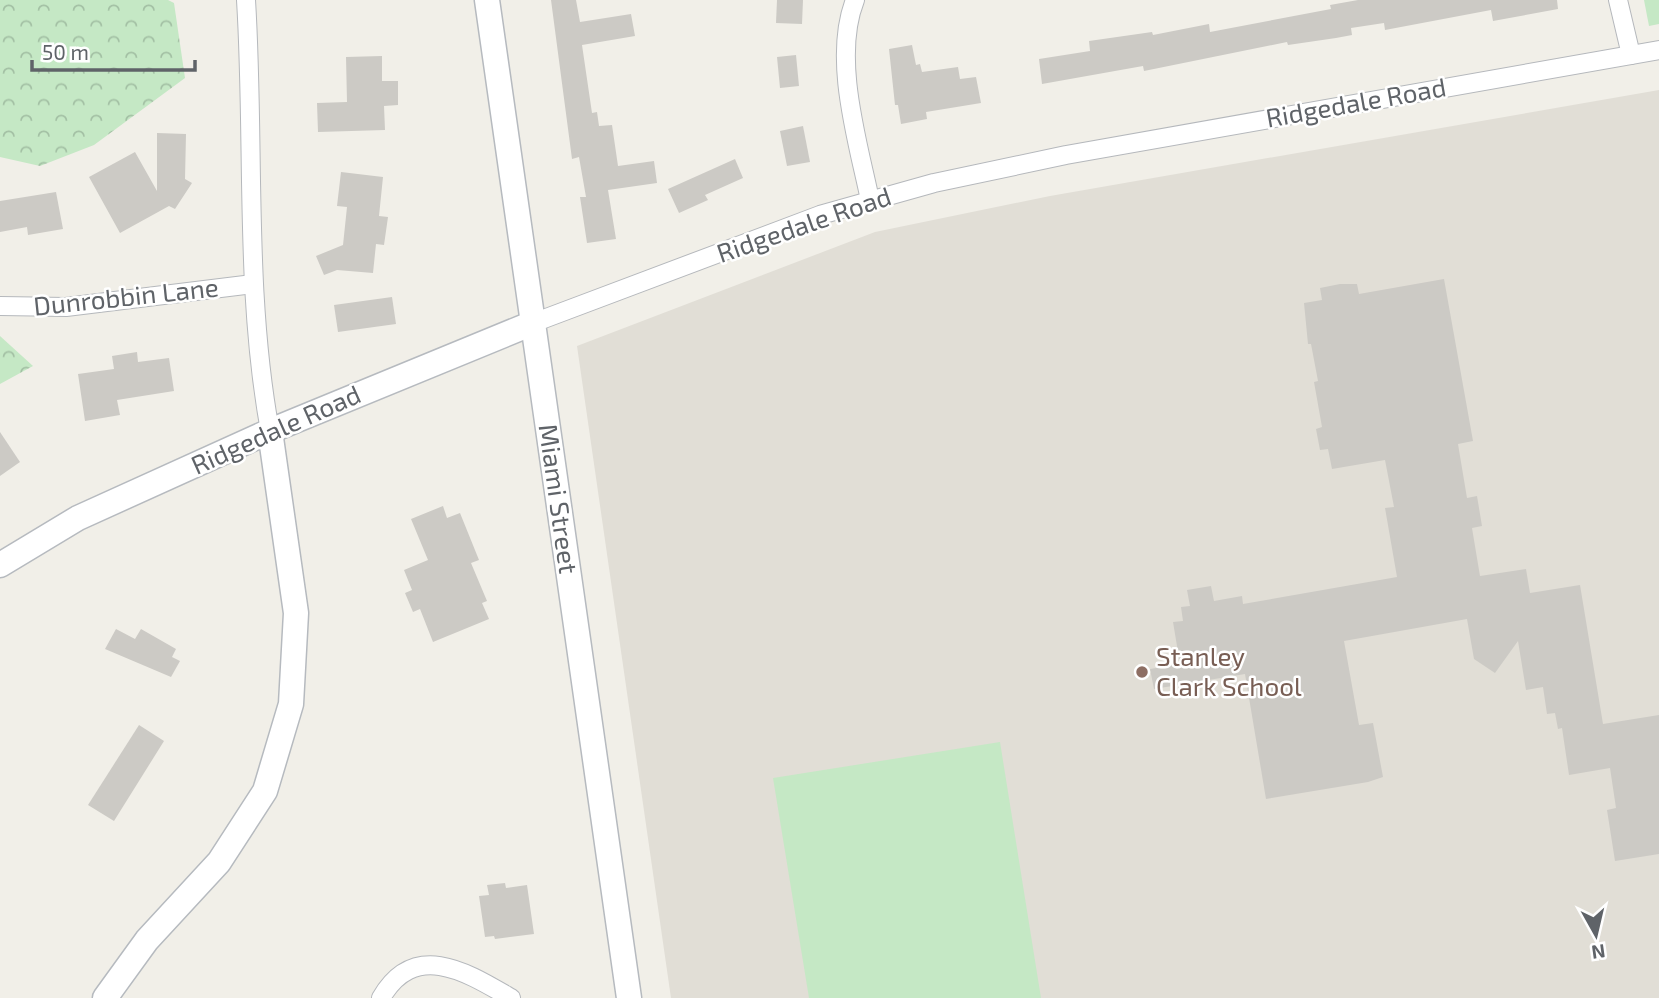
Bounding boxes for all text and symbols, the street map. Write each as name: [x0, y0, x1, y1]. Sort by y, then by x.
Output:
scale bar: [32, 28, 194, 72]
text: 50 m: [42, 39, 89, 64]
street label: Ridgedale Road: [1263, 70, 1448, 133]
street label: Ridgedale Road: [712, 179, 895, 268]
street label: Dunrobbin Lane: [32, 270, 220, 321]
street label: Ridgedale Road: [186, 377, 365, 480]
street label: Miami Street: [534, 422, 585, 576]
place label: Stanley Clark School: [1156, 640, 1302, 701]
marker: Stanley Clark School: [1134, 664, 1150, 680]
north arrow: [1561, 900, 1631, 970]
text: N: [1590, 940, 1607, 965]

